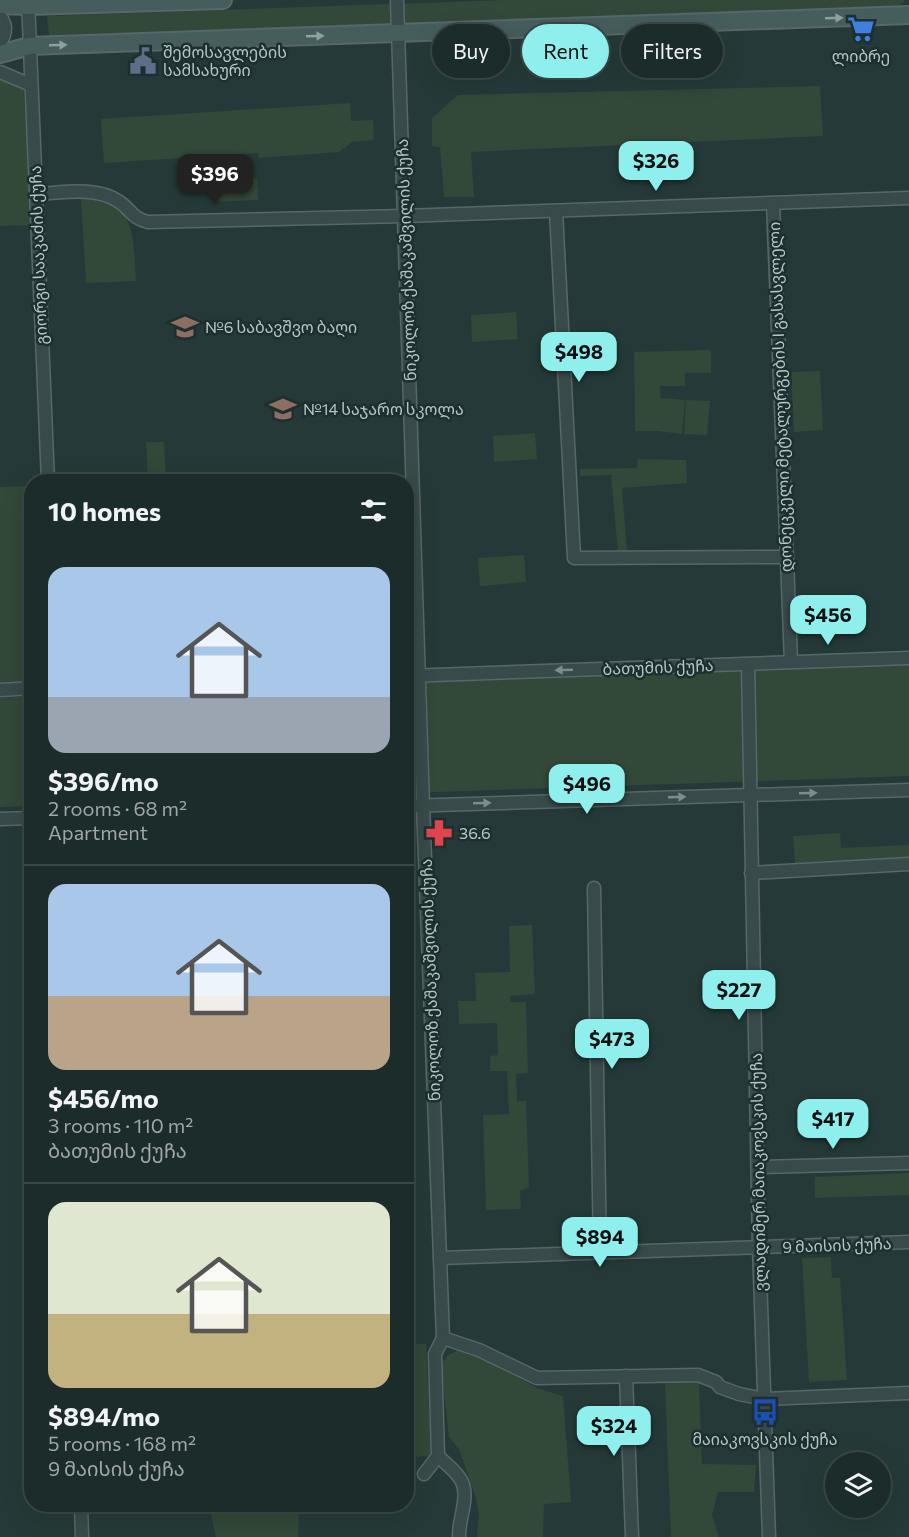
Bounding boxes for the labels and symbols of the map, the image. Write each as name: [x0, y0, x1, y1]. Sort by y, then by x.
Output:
one-way arrow: [825, 13, 844, 22]
supermarket icon: ლიბრე: [846, 14, 876, 44]
one-way arrow: [306, 32, 325, 41]
one-way arrow: [48, 41, 67, 50]
place label: შემოსავლების სამსახური: [163, 42, 287, 80]
public building icon: შემოსავლების სამსახური: [128, 46, 158, 76]
place label: ლიბრე: [832, 46, 890, 67]
street label: ნიკოლოზ ქაშაკაშვილის ქუჩა: [392, 138, 421, 382]
pin: $326: [620, 141, 692, 192]
pin: $396: [179, 154, 251, 205]
street label: გიორგი სააკაძის ქუჩა: [25, 165, 51, 345]
street label: დონეცკელი მეტალურგების I გასასვლელი: [764, 221, 797, 573]
school or university icon: №6 საბავშვო ბაღი: [170, 312, 200, 342]
place label: №6 საბავშვო ბაღი: [205, 317, 357, 337]
pin: $498: [543, 332, 615, 383]
school or university icon: №14 საჯარო სკოლა: [268, 394, 298, 424]
place label: №14 საჯარო სკოლა: [303, 399, 464, 420]
pin: $456: [792, 595, 864, 646]
street label: ბათუმის ქუჩა: [602, 655, 714, 679]
one-way arrow: [554, 666, 573, 675]
pin: $496: [551, 764, 623, 815]
one-way arrow: [799, 788, 818, 797]
one-way arrow: [667, 792, 686, 802]
one-way arrow: [472, 799, 491, 808]
pharmacy icon: 36.6: [424, 818, 454, 848]
place label: 36.6: [459, 823, 491, 842]
street label: ნიკოლოზ ქაშაკაშვილის ქუჩა: [416, 858, 445, 1102]
pin: $227: [703, 970, 775, 1021]
pin: $473: [576, 1019, 648, 1070]
street label: ვლადიმერ მაიაკოვსკის ქუჩა: [746, 1053, 771, 1291]
pin: $417: [797, 1099, 869, 1150]
pin: $894: [564, 1217, 636, 1268]
street label: 9 მაისის ქუჩა: [782, 1233, 892, 1257]
bus stop icon: მაიაკოვსკის ქუჩა: [750, 1397, 780, 1427]
pin: $324: [578, 1406, 650, 1457]
place label: მაიაკოვსკის ქუჩა: [692, 1429, 838, 1449]

